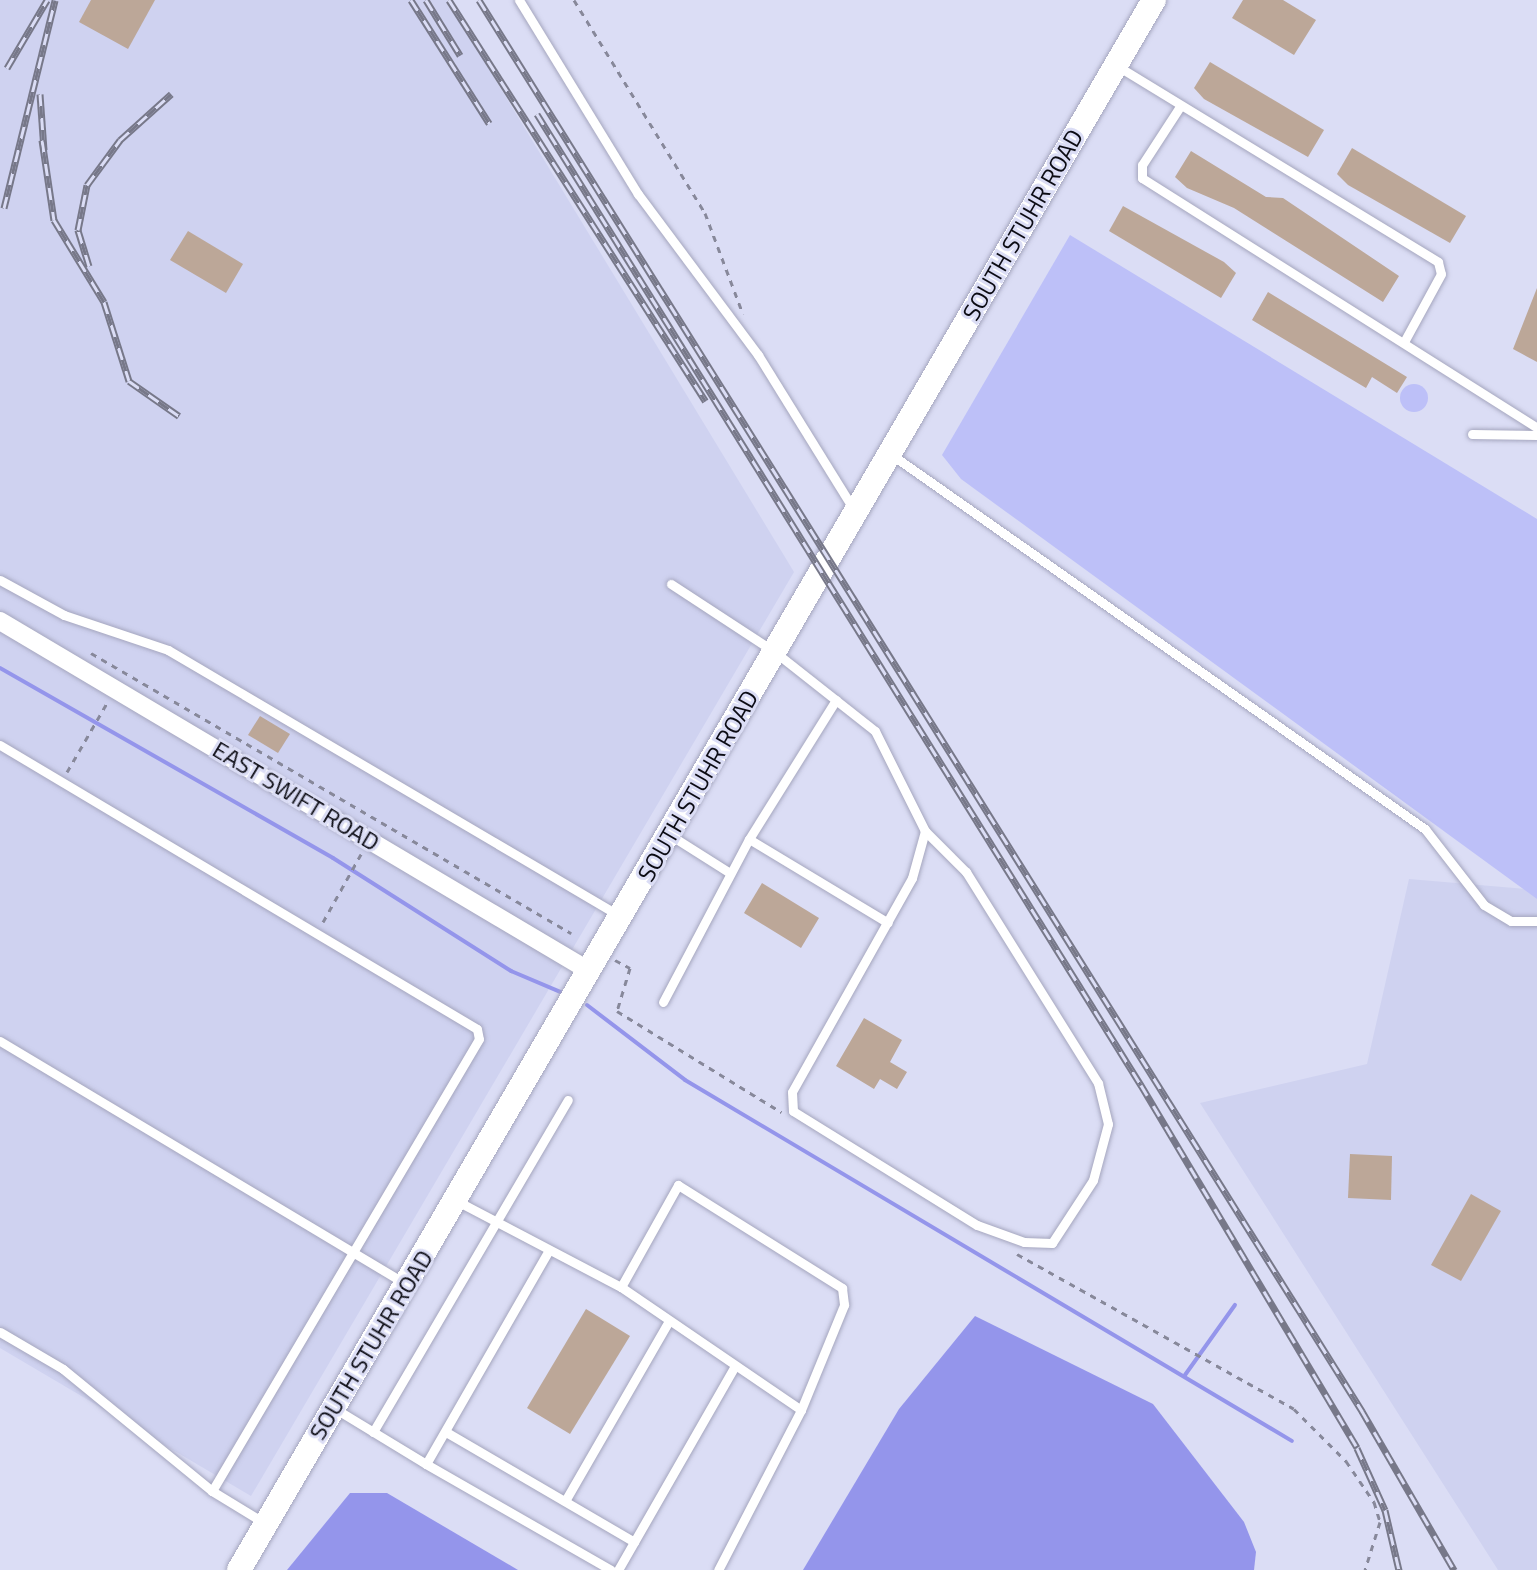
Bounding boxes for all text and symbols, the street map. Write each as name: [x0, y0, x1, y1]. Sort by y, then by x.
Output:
street label: SOUTH STUHR ROAD: [957, 124, 1089, 326]
street label: SOUTH STUHR ROAD: [632, 685, 764, 887]
street label: EAST SWIFT ROAD: [208, 735, 384, 857]
street label: SOUTH STUHR ROAD: [303, 1245, 439, 1445]

